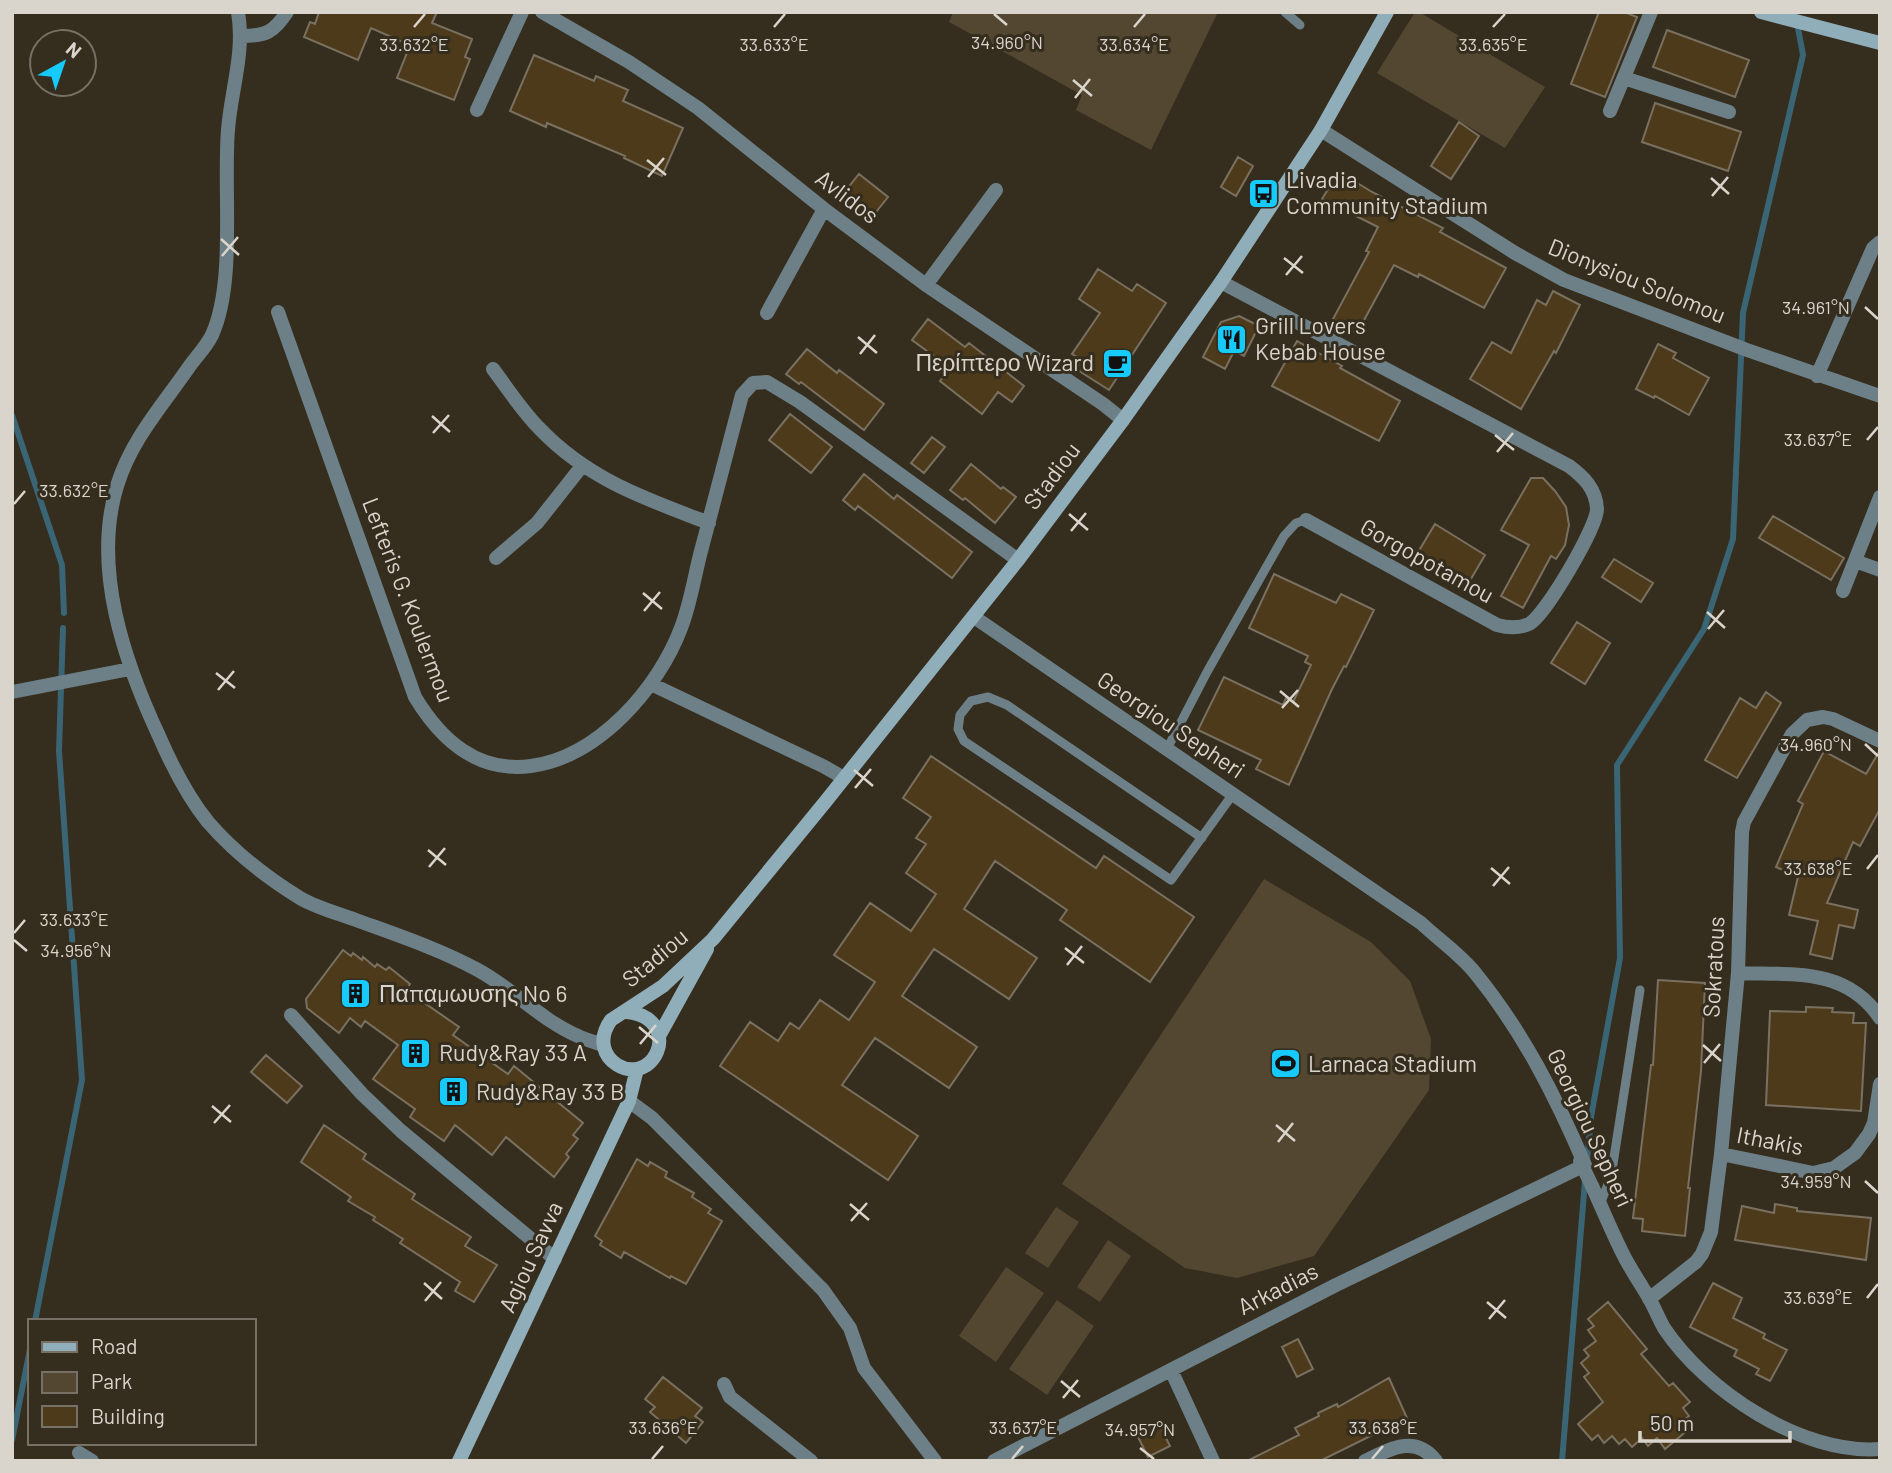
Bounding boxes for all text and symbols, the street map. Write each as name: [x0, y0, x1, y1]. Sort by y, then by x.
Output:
north arrow: [28, 28, 98, 98]
text: 34.960°N: [971, 31, 1043, 53]
text: 33.632°E: [379, 33, 449, 55]
text: 33.633°E: [739, 33, 809, 55]
text: 33.634°E: [1099, 33, 1169, 55]
text: 33.635°E: [1458, 33, 1528, 55]
text: N: [62, 37, 86, 62]
street label: Avlidos: [811, 163, 885, 229]
place label: Livadia Community Stadium: [1286, 165, 1488, 219]
bus stop icon: Livadia Community Stadium: [1246, 176, 1280, 210]
street label: Dionysiou Solomou: [1545, 232, 1730, 328]
text: 34.961°N: [1782, 296, 1850, 318]
place label: Grill Lovers Kebab House: [1255, 311, 1386, 365]
restaurant icon: Grill Lovers Kebab House: [1215, 322, 1249, 356]
cafe icon: Περίπτερο Wizard: [1100, 346, 1134, 380]
place label: Περίπτερο Wizard: [915, 348, 1094, 376]
text: 33.637°E: [1784, 428, 1852, 450]
street label: Stadiou: [1017, 436, 1086, 515]
text: 33.632°E: [39, 479, 109, 501]
street label: Lefteris G. Koulermou: [357, 493, 461, 706]
street label: Gorgopotamou: [1356, 512, 1499, 608]
street label: Georgiou Sepheri: [1093, 665, 1251, 784]
text: 34.960°N: [1780, 733, 1852, 755]
text: 33.638°E: [1783, 857, 1853, 879]
text: 33.633°E: [39, 908, 109, 930]
street label: Sokratous: [1696, 916, 1730, 1018]
street label: Stadiou: [616, 922, 693, 993]
text: 34.956°N: [40, 939, 112, 961]
building icon: Παπαμωυσης No 6: [339, 977, 373, 1011]
place label: Παπαμωυσης No 6: [379, 979, 567, 1007]
building icon: Rudy&Ray 33 A: [399, 1036, 433, 1070]
place label: Rudy&Ray 33 A: [439, 1038, 587, 1066]
street label: Georgiou Sepheri: [1542, 1044, 1640, 1211]
sports icon: Larnaca Stadium: [1268, 1047, 1302, 1081]
place label: Larnaca Stadium: [1308, 1049, 1477, 1077]
building icon: Rudy&Ray 33 B: [436, 1075, 470, 1109]
place label: Rudy&Ray 33 B: [476, 1077, 624, 1105]
street label: Ithakis: [1735, 1120, 1806, 1160]
text: 34.959°N: [1780, 1170, 1852, 1192]
street label: Agiou Savva: [492, 1197, 568, 1317]
street label: Arkadias: [1233, 1256, 1323, 1320]
text: 33.639°E: [1783, 1286, 1853, 1308]
legend: [28, 1319, 256, 1445]
text: Road: [91, 1333, 137, 1358]
text: Park: [91, 1368, 132, 1393]
scale bar: [1640, 1400, 1790, 1444]
text: Building: [91, 1403, 165, 1428]
text: 50 m: [1650, 1410, 1694, 1435]
text: 33.636°E: [628, 1416, 698, 1438]
text: 33.637°E: [989, 1416, 1057, 1438]
text: 33.638°E: [1348, 1416, 1418, 1438]
text: 34.957°N: [1105, 1418, 1175, 1440]

